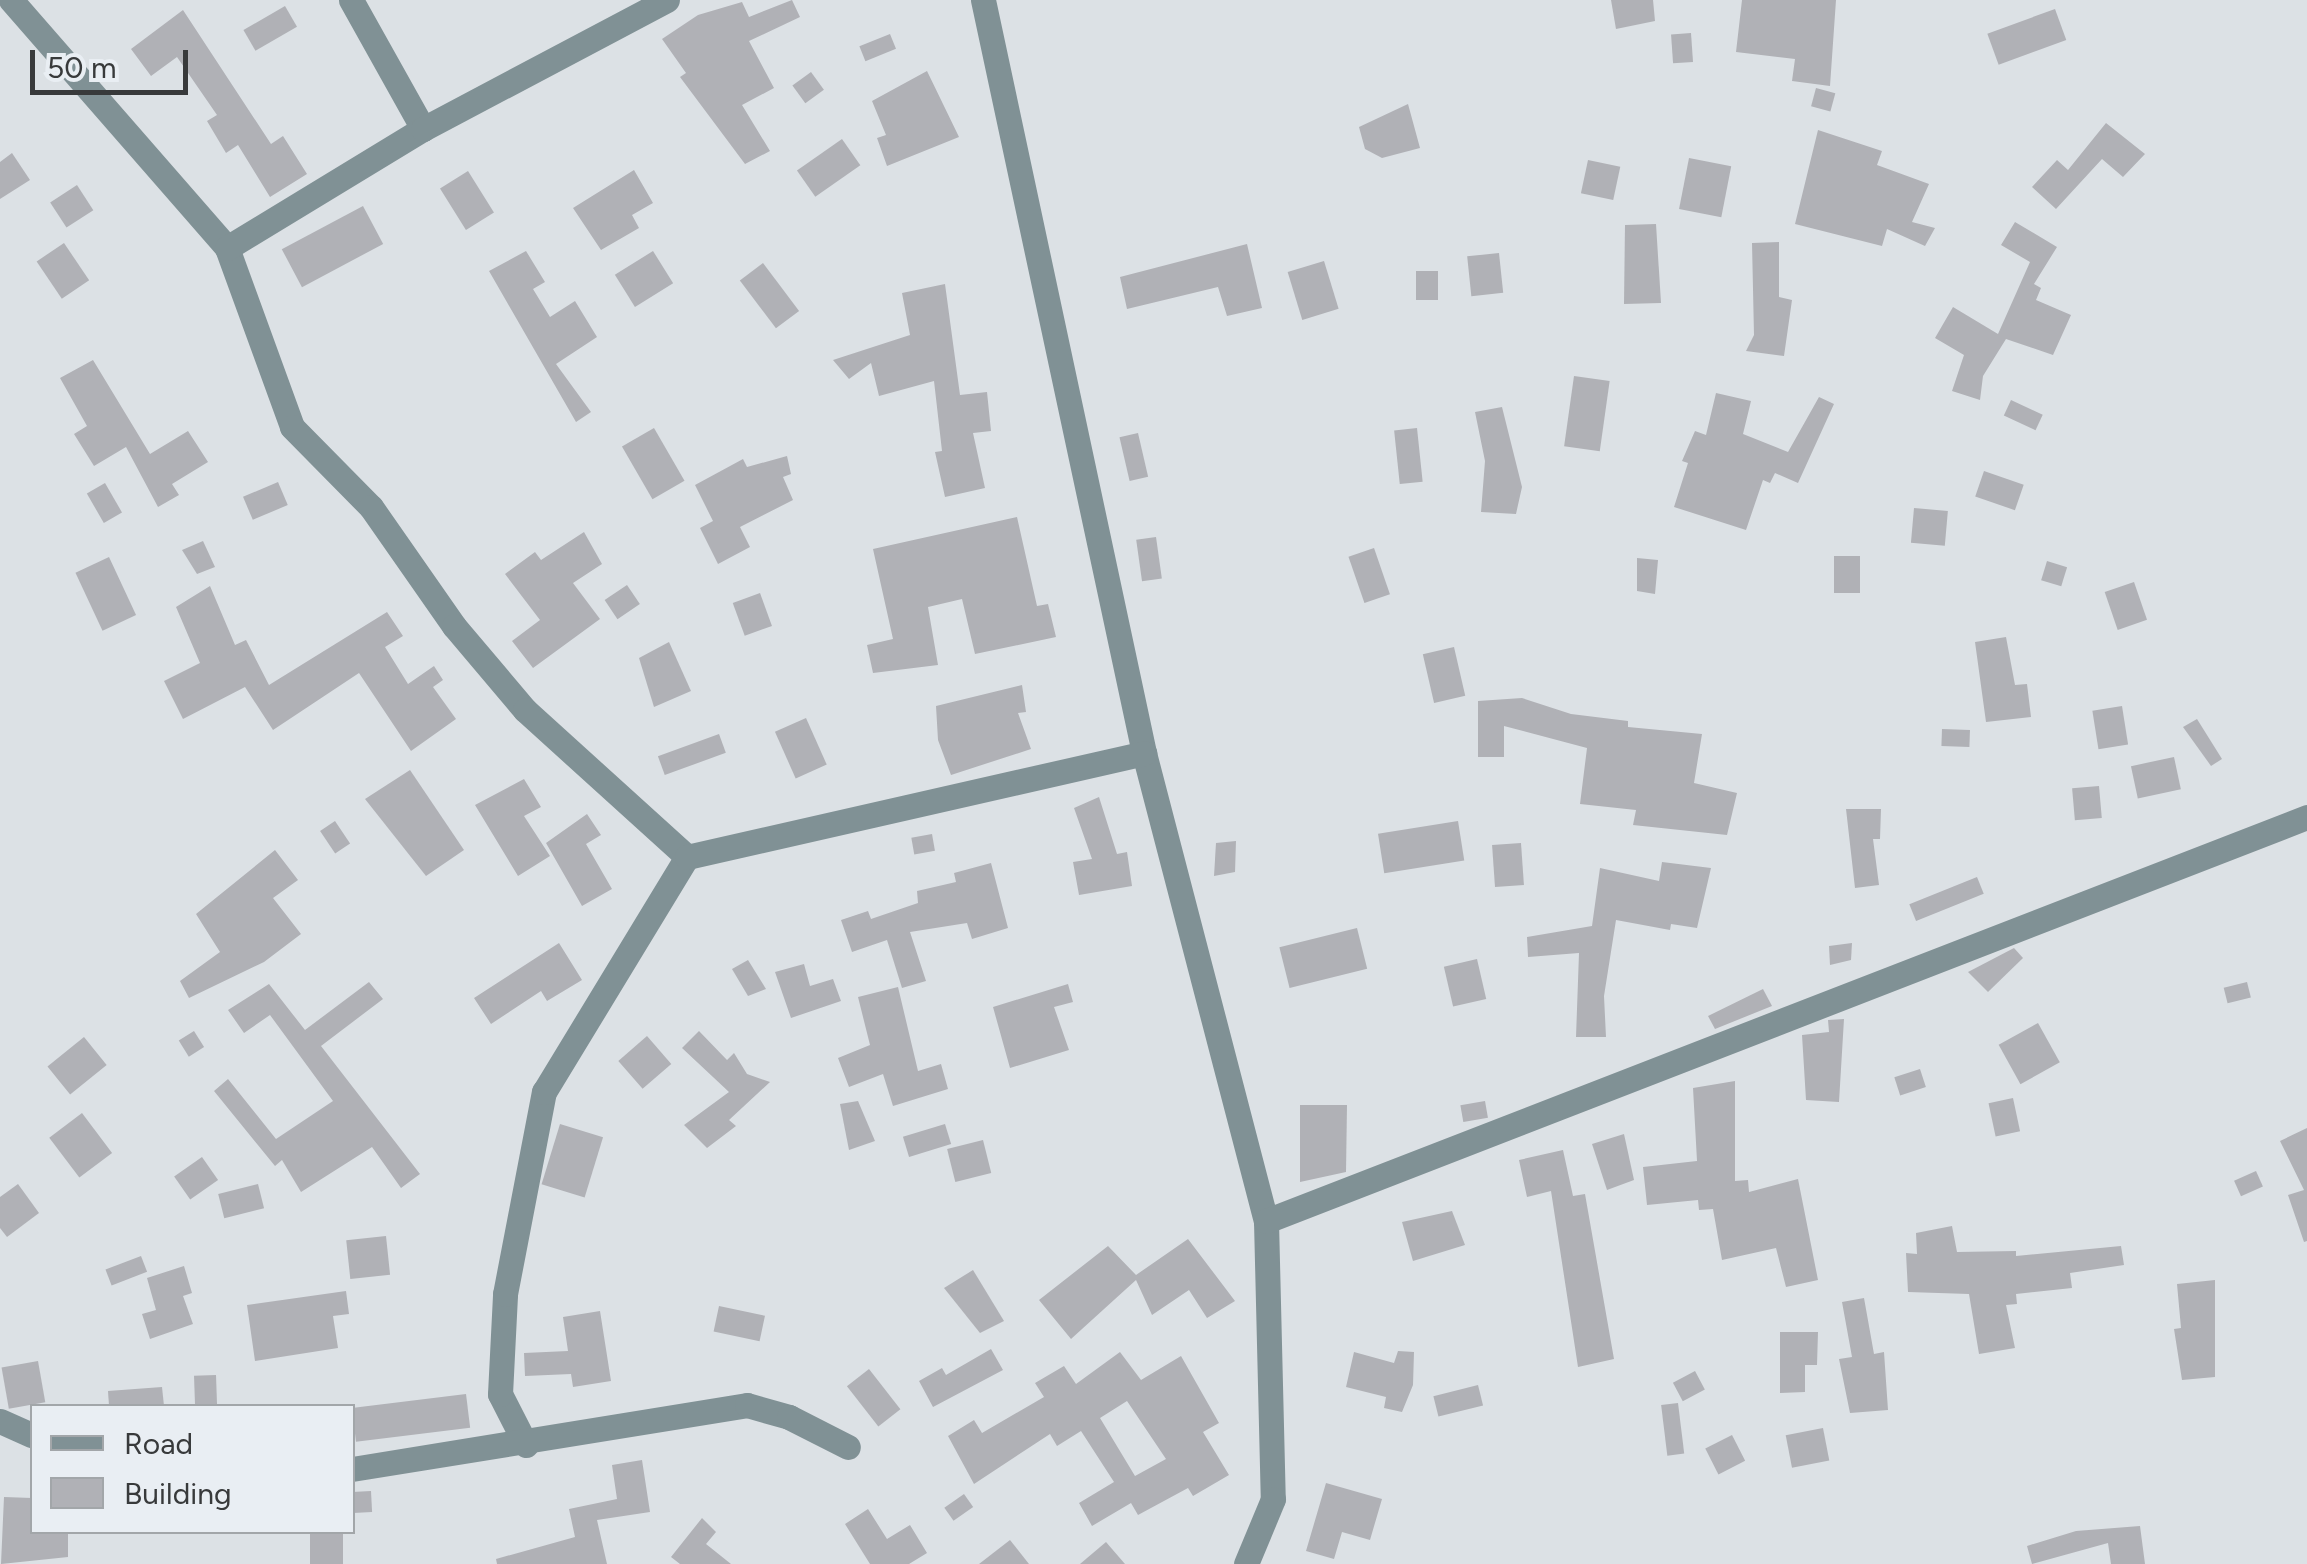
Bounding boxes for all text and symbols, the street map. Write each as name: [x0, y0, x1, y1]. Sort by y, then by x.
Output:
scale bar: [35, 30, 192, 92]
text: 50 m: [47, 49, 116, 86]
legend: [30, 1404, 355, 1534]
text: Road: [124, 1425, 193, 1462]
text: Building: [124, 1475, 232, 1512]

